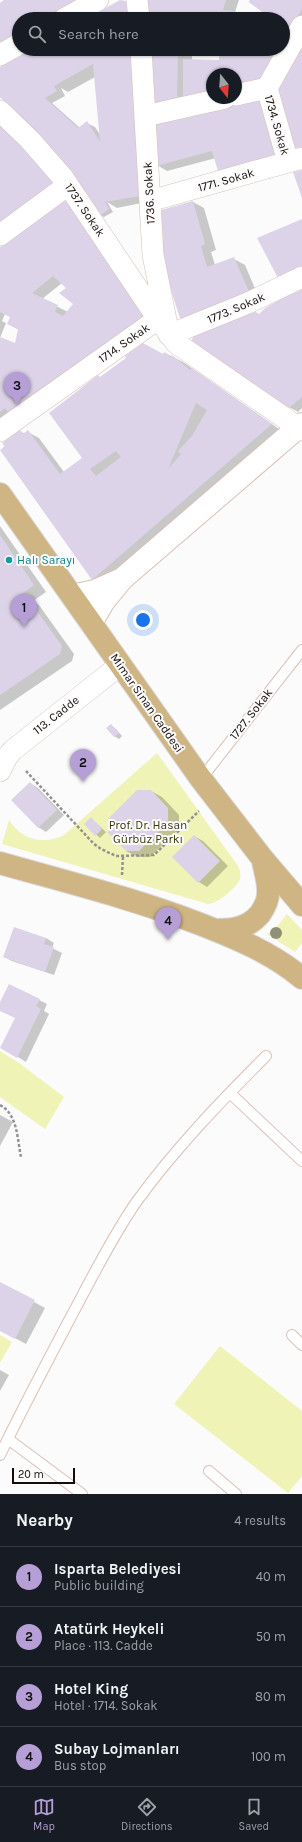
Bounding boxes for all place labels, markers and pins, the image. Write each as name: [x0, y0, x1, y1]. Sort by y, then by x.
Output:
pin: 3: [4, 372, 30, 405]
place label: Halı Sarayı: [17, 553, 75, 567]
marker: Halı Sarayı: [4, 555, 14, 565]
pin: 1: [11, 594, 37, 627]
pin: 2: [70, 749, 96, 782]
pin: 4: [155, 907, 181, 940]

